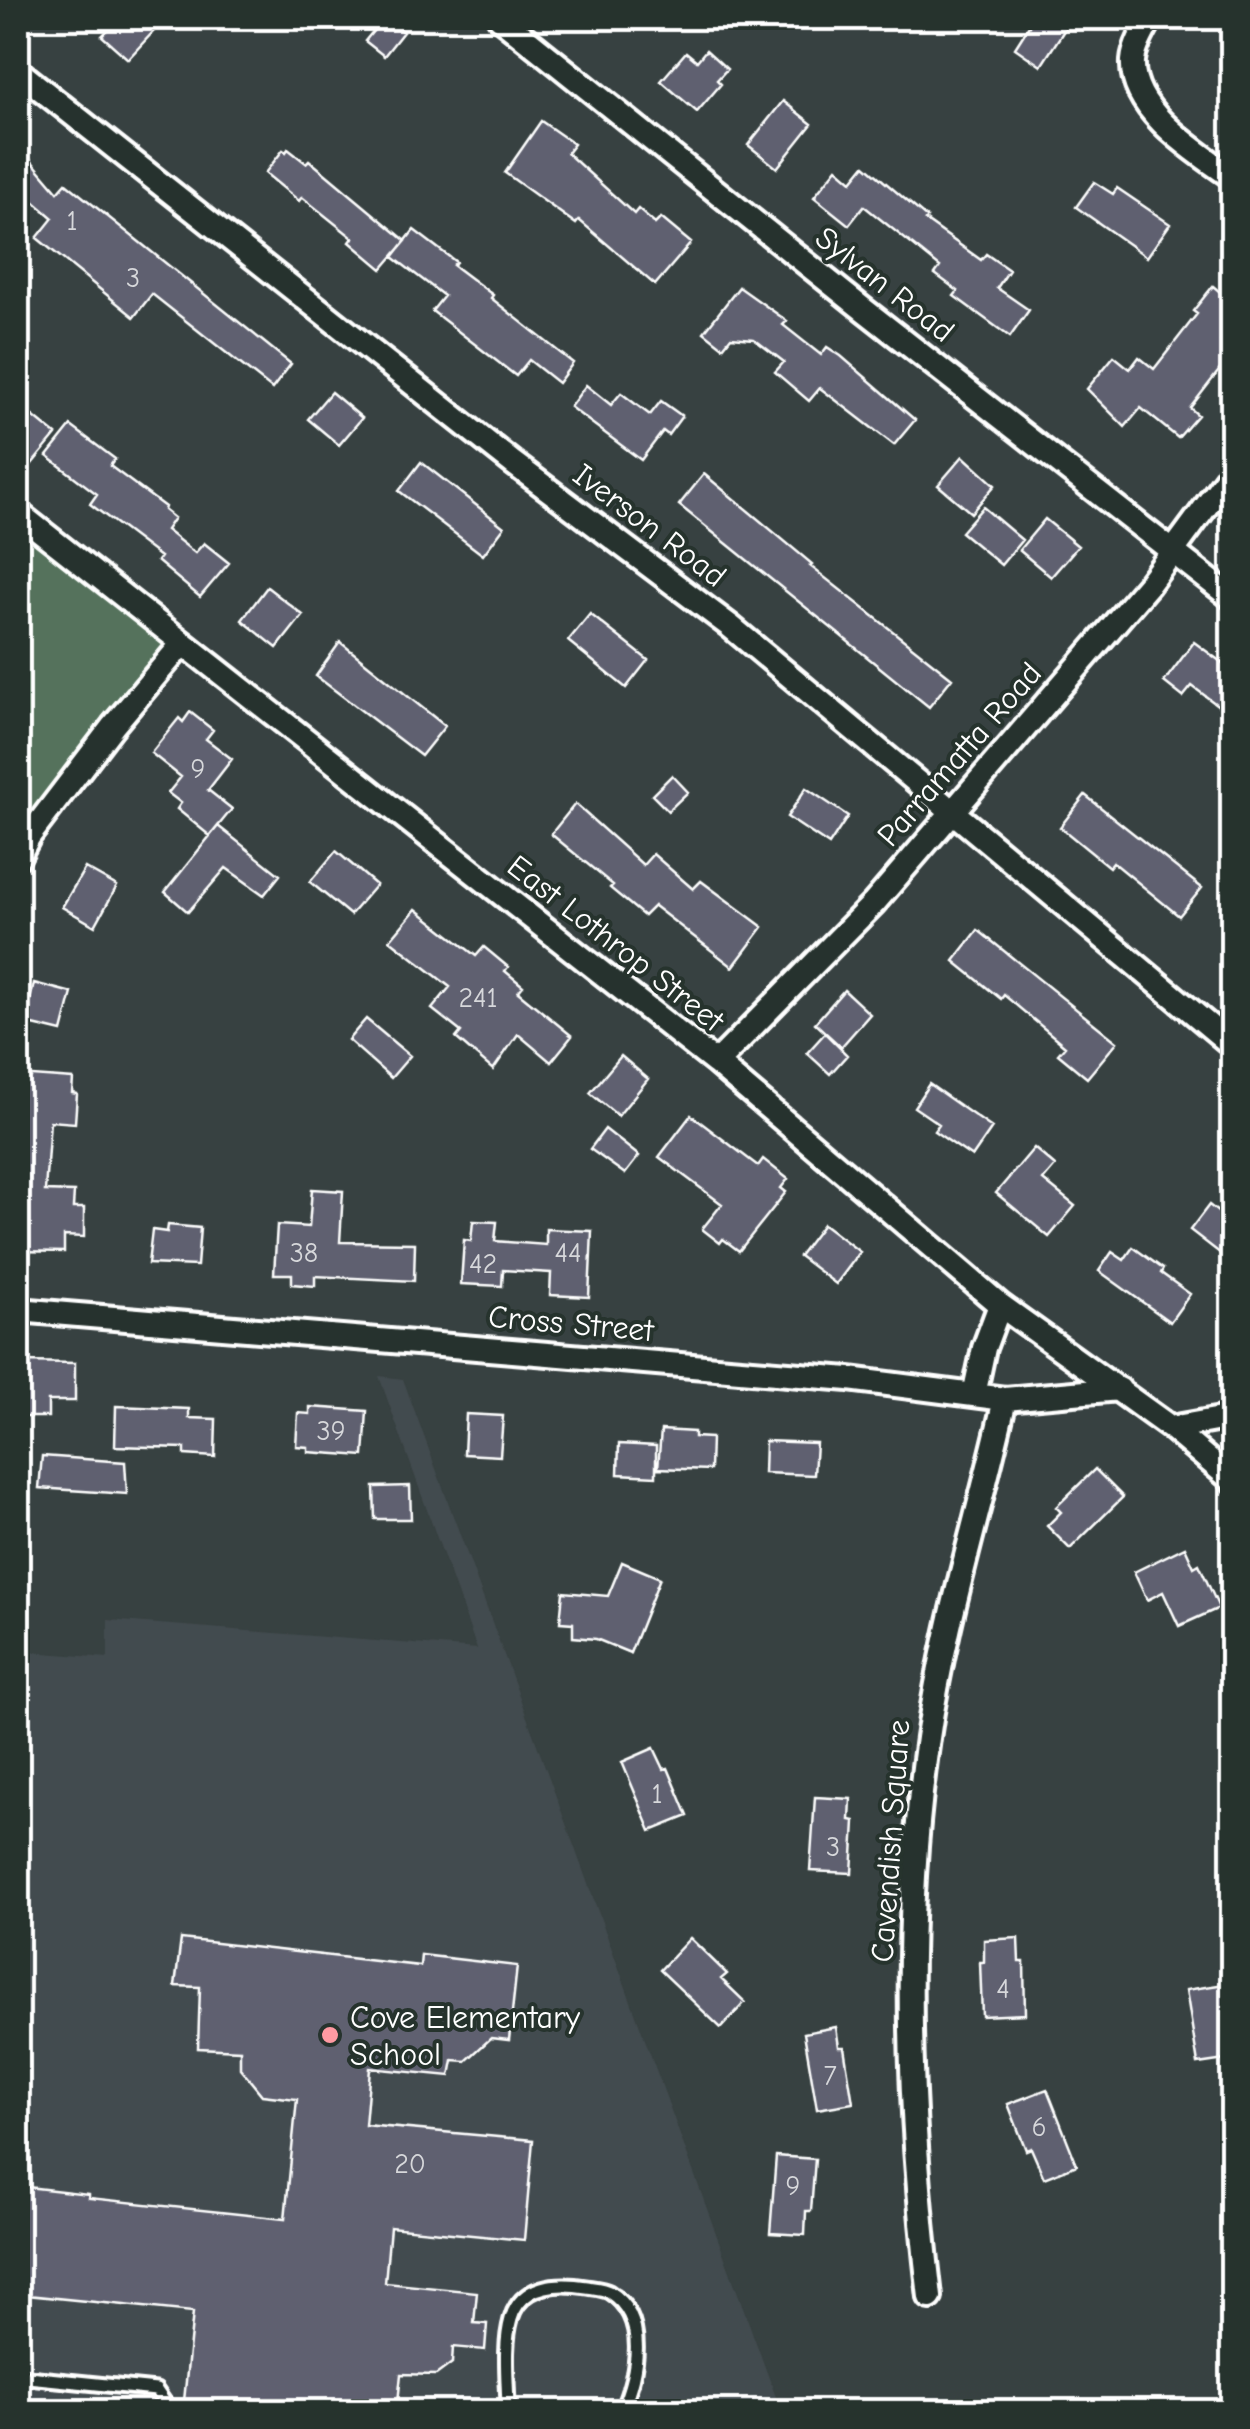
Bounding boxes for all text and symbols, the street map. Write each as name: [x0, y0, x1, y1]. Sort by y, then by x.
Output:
house number: 1: [66, 205, 78, 237]
street label: Sylvan Road: [808, 219, 961, 350]
house number: 3: [126, 262, 140, 294]
street label: Iverson Road: [566, 456, 733, 595]
street label: Parramatta Road: [870, 655, 1049, 854]
house number: 9: [191, 753, 205, 785]
street label: East Lothrop Street: [500, 847, 732, 1040]
house number: 241: [458, 982, 498, 1014]
house number: 38: [290, 1237, 318, 1269]
house number: 44: [554, 1237, 582, 1269]
house number: 42: [469, 1248, 497, 1280]
street label: Cross Street: [487, 1298, 656, 1349]
house number: 39: [316, 1415, 346, 1447]
street label: Cavendish Square: [864, 1718, 917, 1964]
house number: 1: [651, 1778, 663, 1810]
house number: 3: [826, 1831, 840, 1863]
house number: 4: [996, 1973, 1010, 2005]
place label: Cove Elementary School: [350, 1999, 581, 2073]
marker: Cove Elementary School: [319, 2024, 341, 2046]
house number: 7: [823, 2060, 837, 2092]
house number: 6: [1031, 2111, 1047, 2143]
house number: 20: [394, 2148, 426, 2180]
house number: 9: [786, 2170, 800, 2202]

